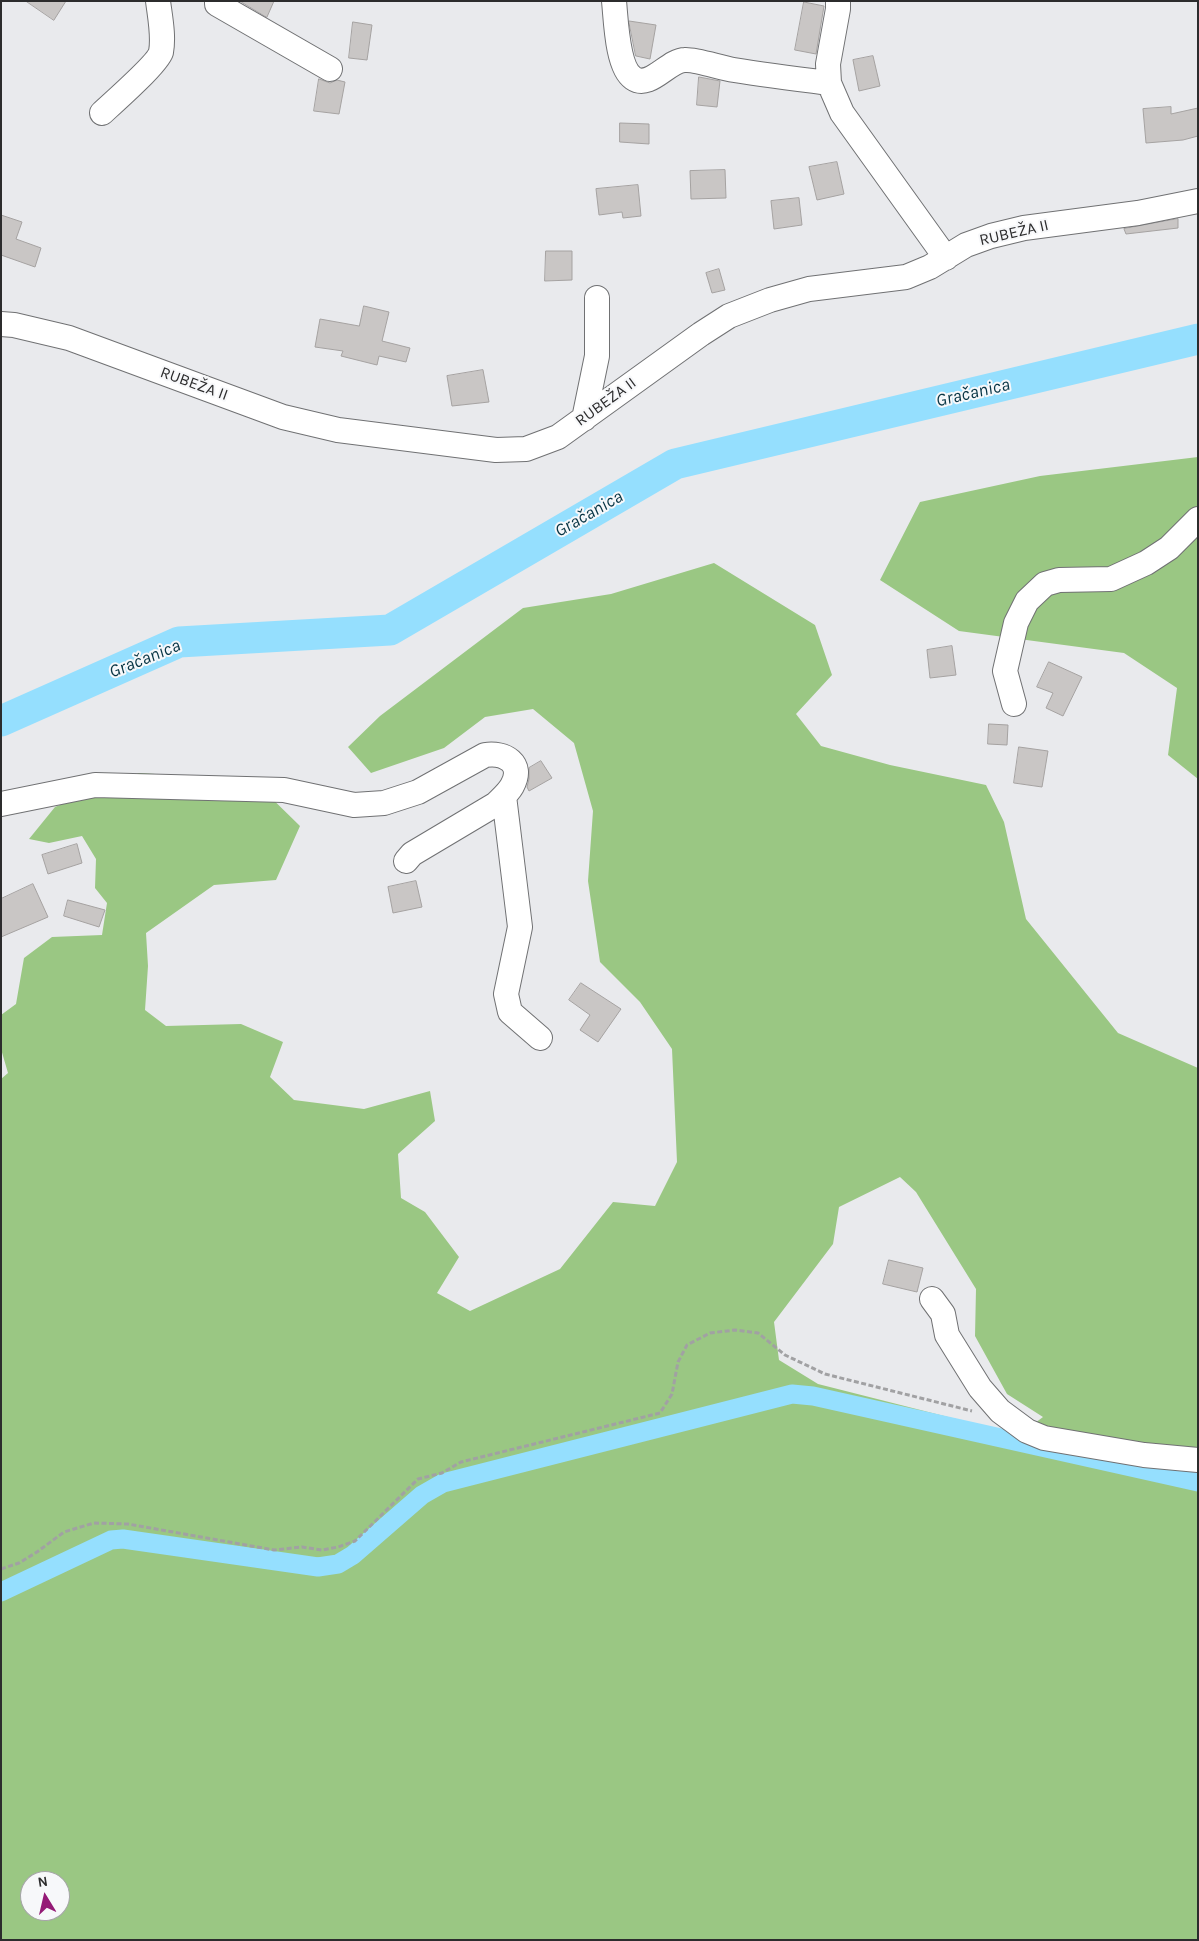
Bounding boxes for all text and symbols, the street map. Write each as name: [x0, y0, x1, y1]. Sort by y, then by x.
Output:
street label: RUBEŽA II: [977, 216, 1051, 250]
street label: RUBEŽA II: [158, 363, 230, 405]
street label: RUBEŽA II: [572, 373, 640, 431]
water label: Gračanica: [934, 374, 1012, 412]
water label: Gračanica: [551, 486, 627, 542]
water label: Gračanica: [106, 635, 184, 683]
north arrow: [20, 1871, 70, 1921]
text: N: [36, 1872, 49, 1891]

